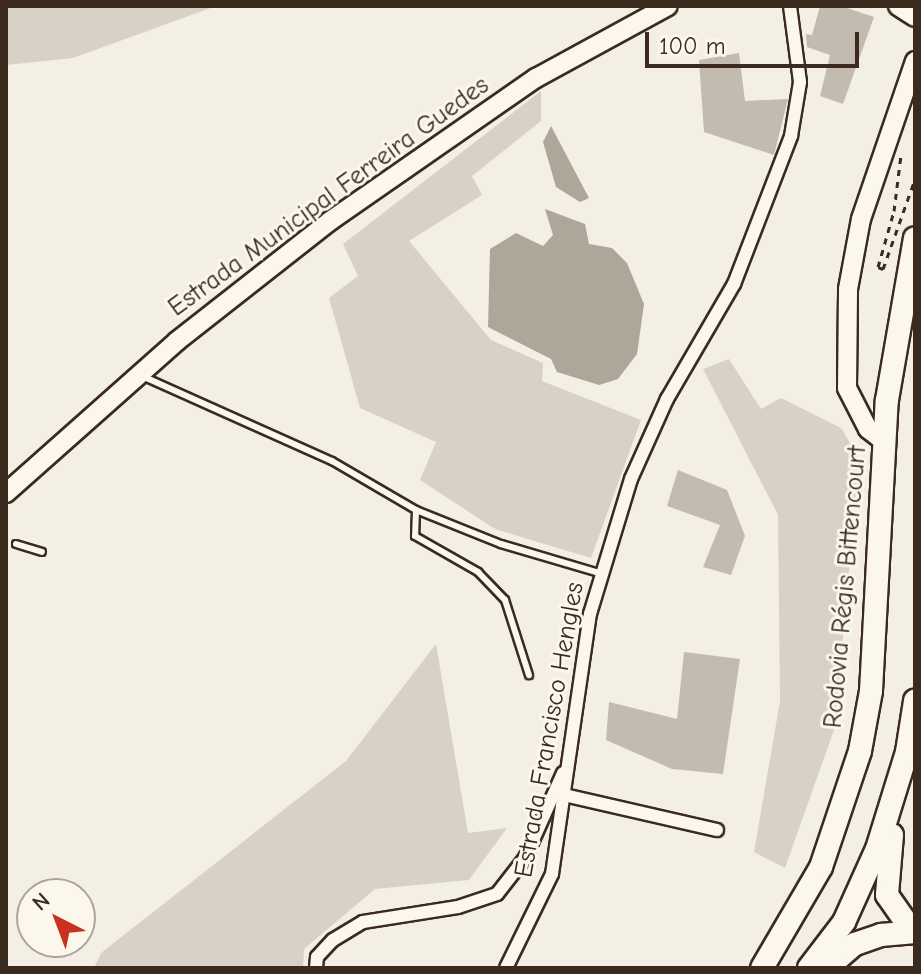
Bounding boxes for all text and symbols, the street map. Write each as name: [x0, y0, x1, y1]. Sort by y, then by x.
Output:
scale bar: [649, 16, 863, 66]
text: 100 m: [659, 32, 726, 60]
street label: Estrada Municipal Ferreira Guedes: [163, 70, 495, 324]
street label: Rodovia Régis Bittencourt: [818, 445, 874, 729]
street label: Estrada Francisco Hengles: [509, 580, 591, 880]
north arrow: [16, 878, 96, 958]
text: N: [27, 887, 55, 916]

